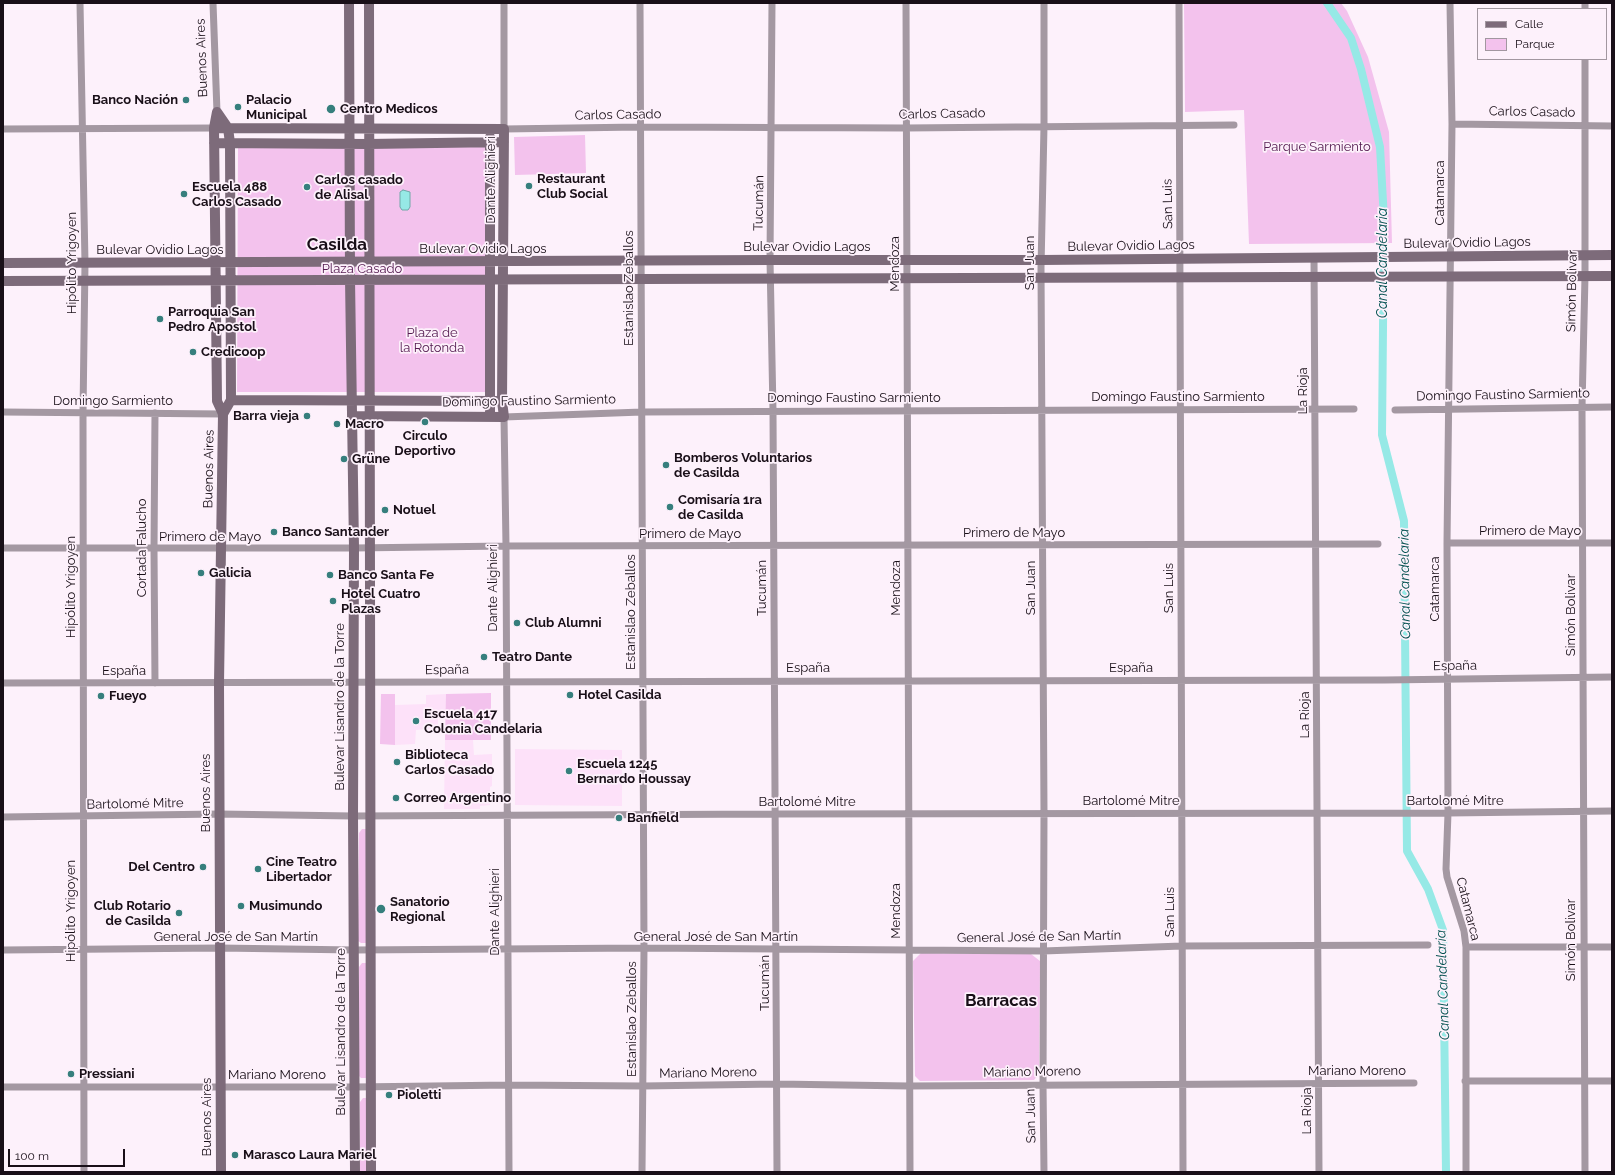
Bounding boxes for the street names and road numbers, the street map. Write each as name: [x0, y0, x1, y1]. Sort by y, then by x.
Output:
street label: Buenos Aires: [193, 18, 211, 98]
street label: Carlos Casado: [1489, 103, 1575, 121]
street label: Carlos Casado: [899, 105, 985, 123]
street label: Carlos Casado: [575, 106, 661, 124]
street label: Dante Alighieri: [483, 136, 499, 224]
street label: Catamarca: [1432, 161, 1448, 225]
street label: Tucumán: [751, 175, 767, 231]
street label: San Luis: [1160, 179, 1176, 229]
street label: Hipólito Yrigoyen: [64, 212, 80, 314]
street label: Estanislao Zeballos: [621, 230, 637, 346]
street label: Bulevar Ovidio Lagos: [1403, 234, 1531, 252]
street label: Mendoza: [887, 236, 903, 292]
street label: San Juan: [1022, 236, 1038, 290]
street label: Bulevar Ovidio Lagos: [1067, 237, 1195, 255]
street label: Bulevar Ovidio Lagos: [743, 239, 871, 255]
street label: Bulevar Ovidio Lagos: [419, 241, 547, 257]
street label: Bulevar Ovidio Lagos: [96, 242, 224, 258]
street label: Simón Bolivar: [1563, 250, 1581, 332]
street label: La Rioja: [1295, 368, 1311, 414]
street label: Domingo Faustino Sarmiento: [1416, 386, 1590, 404]
street label: Domingo Faustino Sarmiento: [1091, 389, 1265, 405]
street label: Domingo Faustino Sarmiento: [767, 390, 941, 406]
street label: Domingo Faustino Sarmiento: [442, 392, 616, 410]
street label: Domingo Sarmiento: [53, 393, 173, 409]
street label: Buenos Aires: [201, 429, 217, 509]
street label: Cortada Falucho: [134, 499, 150, 597]
street label: Primero de Mayo: [1479, 523, 1581, 539]
street label: Primero de Mayo: [963, 525, 1065, 541]
street label: Primero de Mayo: [639, 526, 741, 542]
street label: Primero de Mayo: [159, 529, 261, 545]
street label: Hipólito Yrigoyen: [63, 536, 79, 638]
street label: Dante Alighieri: [485, 544, 501, 632]
street label: Estanislao Zeballos: [623, 554, 639, 670]
street label: Catamarca: [1427, 557, 1443, 621]
street label: Tucumán: [754, 560, 770, 616]
street label: Mendoza: [888, 560, 904, 616]
street label: San Juan: [1023, 561, 1039, 615]
street label: San Luis: [1161, 563, 1177, 613]
street label: Simón Bolivar: [1563, 574, 1579, 656]
street label: Bulevar Lisandro de la Torre: [332, 623, 348, 791]
street label: España: [1433, 658, 1477, 674]
street label: España: [786, 660, 830, 676]
street label: España: [1109, 660, 1153, 676]
street label: España: [425, 662, 469, 678]
street label: España: [102, 663, 146, 679]
street label: La Rioja: [1297, 692, 1313, 738]
street label: Buenos Aires: [198, 754, 214, 832]
street label: Bartolomé Mitre: [1082, 793, 1180, 809]
street label: Bartolomé Mitre: [1406, 793, 1504, 809]
street label: Bartolomé Mitre: [758, 794, 856, 810]
street label: Bartolomé Mitre: [86, 795, 184, 813]
street label: Hipólito Yrigoyen: [63, 860, 79, 962]
street label: Dante Alighieri: [487, 868, 503, 956]
street label: Catamarca: [1453, 876, 1483, 942]
street label: Mendoza: [888, 883, 904, 939]
street label: San Luis: [1162, 887, 1178, 937]
street label: Simón Bolivar: [1563, 899, 1579, 981]
street label: General José de San Martín: [957, 928, 1121, 946]
street label: General José de San Martín: [154, 929, 318, 945]
street label: General José de San Martín: [634, 929, 798, 945]
street label: Bulevar Lisandro de la Torre: [333, 948, 349, 1116]
street label: Tucumán: [757, 955, 773, 1011]
street label: Estanislao Zeballos: [624, 961, 640, 1077]
street label: Mariano Moreno: [983, 1063, 1081, 1081]
street label: Mariano Moreno: [1308, 1063, 1406, 1079]
street label: Mariano Moreno: [659, 1064, 757, 1082]
street label: Mariano Moreno: [228, 1067, 326, 1083]
street label: Buenos Aires: [199, 1078, 215, 1156]
street label: La Rioja: [1299, 1088, 1315, 1134]
street label: San Juan: [1023, 1089, 1039, 1143]

